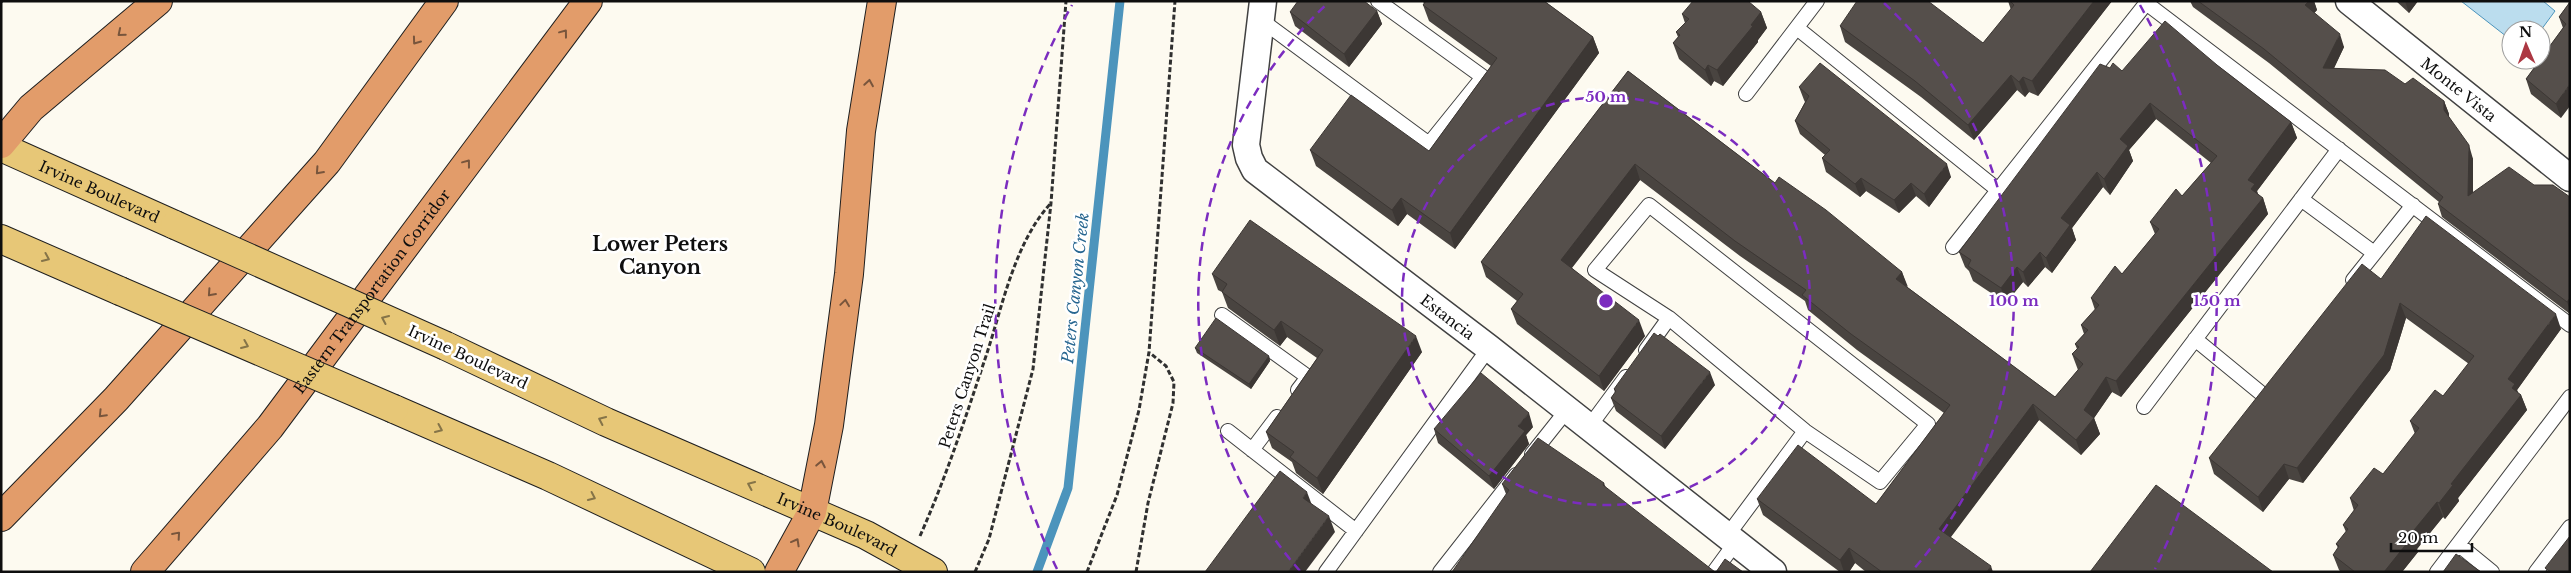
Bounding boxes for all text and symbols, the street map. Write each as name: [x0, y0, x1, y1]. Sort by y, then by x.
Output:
north arrow: [2501, 20, 2551, 70]
text: N: [2519, 23, 2532, 41]
one-way arrow: [117, 27, 126, 36]
one-way arrow: [558, 30, 566, 39]
one-way arrow: [413, 35, 421, 44]
street label: Monte Vista: [2417, 53, 2501, 126]
one-way arrow: [863, 78, 874, 86]
text: 50 m: [1586, 87, 1627, 106]
street label: Irvine Boulevard: [36, 156, 163, 226]
one-way arrow: [461, 160, 469, 169]
one-way arrow: [316, 166, 325, 175]
street label: Eastern Transportation Corridor: [289, 185, 454, 397]
water label: Peters Canyon Creek: [1057, 212, 1093, 365]
district label: Lower Peters Canyon: [592, 232, 728, 279]
one-way arrow: [41, 252, 50, 263]
one-way arrow: [208, 287, 217, 296]
street label: Estancia: [1417, 290, 1479, 344]
text: 100 m: [1989, 291, 2039, 310]
text: 150 m: [2193, 291, 2241, 310]
centre of rings: [1597, 292, 1615, 310]
one-way arrow: [839, 299, 850, 307]
street label: Peters Canyon Trail: [935, 301, 999, 451]
one-way arrow: [381, 315, 390, 326]
street label: Irvine Boulevard: [405, 321, 531, 393]
one-way arrow: [240, 338, 249, 349]
one-way arrow: [99, 408, 108, 417]
one-way arrow: [598, 416, 607, 426]
one-way arrow: [434, 422, 443, 433]
one-way arrow: [816, 460, 826, 469]
one-way arrow: [747, 481, 756, 492]
street label: Irvine Boulevard: [774, 488, 901, 560]
one-way arrow: [587, 491, 596, 502]
scale bar: [2391, 520, 2472, 552]
text: 20 m: [2398, 528, 2438, 547]
one-way arrow: [171, 531, 180, 540]
one-way arrow: [789, 538, 799, 547]

